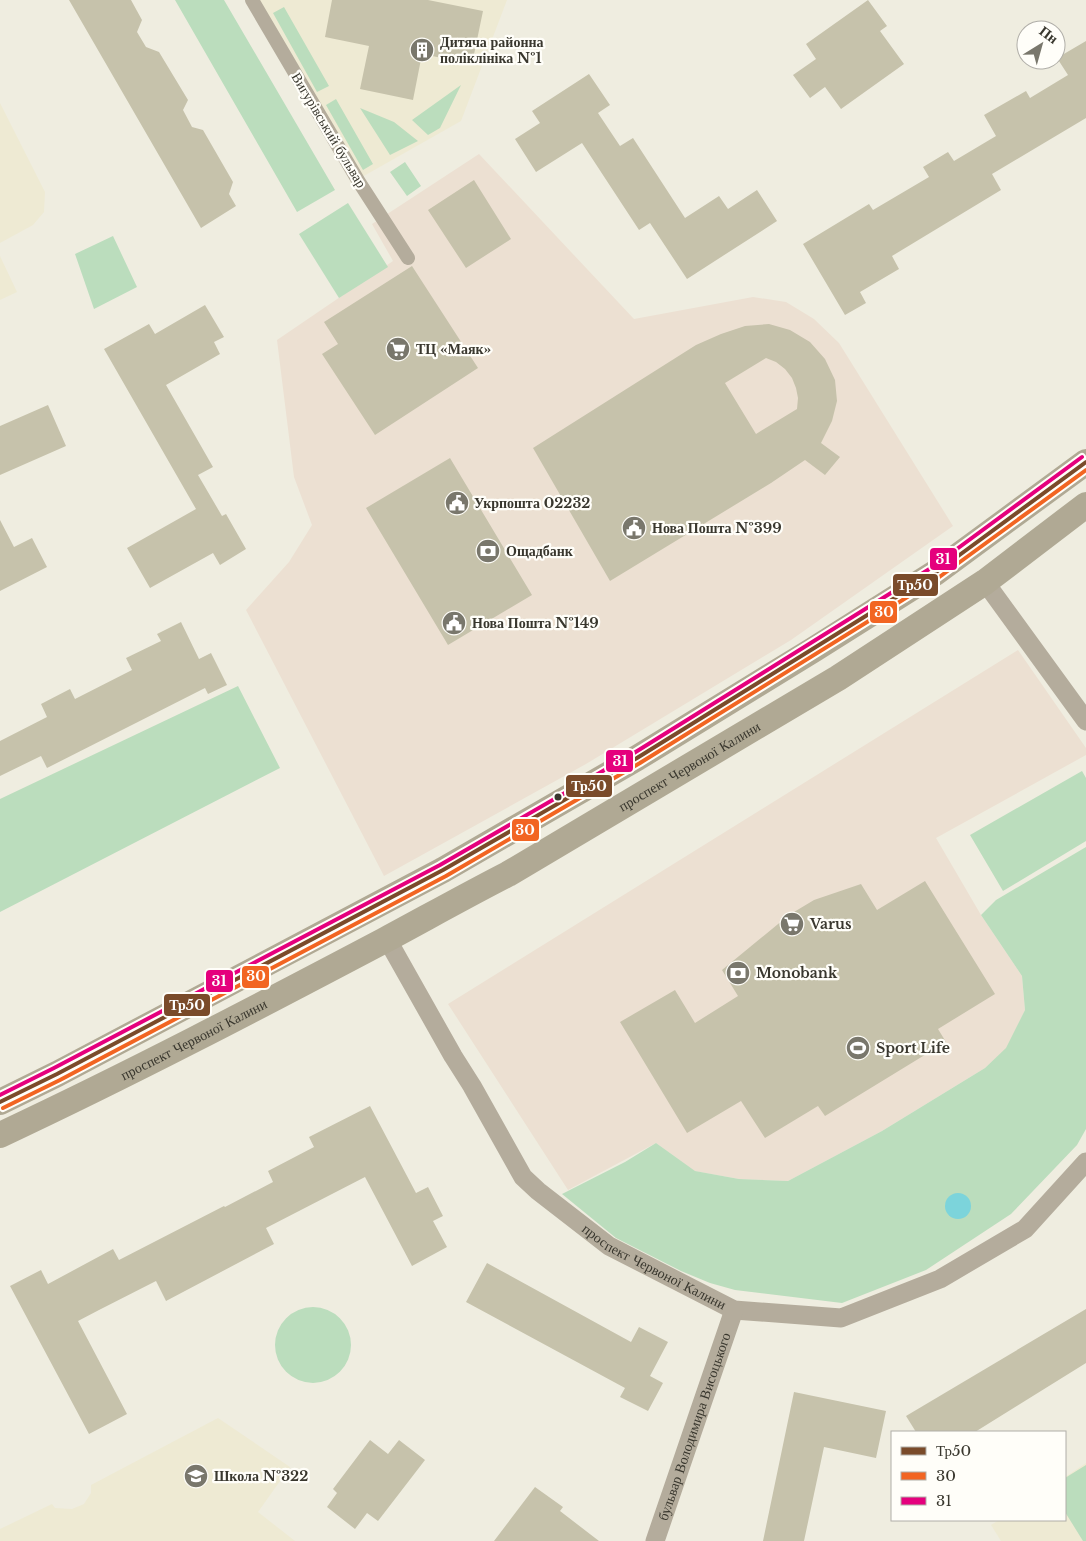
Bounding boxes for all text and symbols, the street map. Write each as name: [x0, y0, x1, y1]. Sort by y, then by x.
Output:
north arrow: [1016, 20, 1066, 70]
text: Пн: [1036, 22, 1062, 48]
place label: Дитяча районна поліклініка №1: [440, 33, 544, 67]
building icon: Дитяча районна поліклініка №1: [409, 37, 435, 63]
street label: Вигурівський бульвар: [287, 69, 371, 191]
supermarket icon: ТЦ «Маяк»: [385, 336, 411, 362]
place label: ТЦ «Маяк»: [416, 340, 492, 358]
public building icon: Укрпошта 02232: [444, 490, 470, 516]
place label: Укрпошта 02232: [474, 494, 590, 512]
public building icon: Нова Пошта №399: [621, 515, 647, 541]
place label: Нова Пошта №399: [652, 519, 782, 537]
bank icon: Ощадбанк: [475, 538, 501, 564]
place label: Ощадбанк: [506, 542, 574, 560]
line badge: 31: [929, 547, 958, 571]
text: 31: [935, 550, 951, 568]
line badge: Тр50: [892, 573, 939, 597]
text: Тр50: [897, 576, 933, 594]
line badge: 30: [869, 600, 898, 624]
text: 30: [874, 603, 894, 621]
public building icon: Нова Пошта №149: [441, 610, 467, 636]
place label: Нова Пошта №149: [472, 614, 599, 632]
street label: проспект Червоної Калини: [615, 717, 764, 815]
line badge: 31: [605, 749, 634, 773]
text: 31: [612, 752, 628, 770]
line badge: Тр50: [565, 774, 613, 798]
text: Тр50: [571, 777, 607, 795]
unlabelled marker: [553, 792, 563, 802]
line badge: 30: [511, 818, 540, 842]
text: 30: [515, 821, 535, 839]
supermarket icon: Varus: [779, 911, 805, 937]
place label: Varus: [809, 915, 852, 933]
bank icon: Monobank: [725, 960, 751, 986]
place label: Monobank: [756, 964, 838, 982]
line badge: 30: [241, 965, 270, 989]
text: 30: [246, 967, 266, 985]
line badge: 31: [205, 969, 234, 993]
text: 31: [211, 972, 227, 990]
line badge: Тр50: [163, 993, 211, 1017]
street label: проспект Червоної Калини: [118, 994, 270, 1084]
text: Тр50: [169, 996, 205, 1014]
sports icon: Sport Life: [845, 1035, 871, 1061]
place label: Sport Life: [876, 1039, 950, 1057]
street label: проспект Червоної Калини: [579, 1220, 730, 1314]
street label: бульвар Володимира Висоцького: [654, 1330, 735, 1523]
legend: [891, 1431, 1066, 1521]
text: Тр50: [936, 1441, 971, 1460]
school or university icon: Школа №322: [183, 1463, 209, 1489]
text: 30: [936, 1466, 956, 1485]
place label: Школа №322: [214, 1467, 308, 1485]
text: 31: [936, 1491, 952, 1510]

